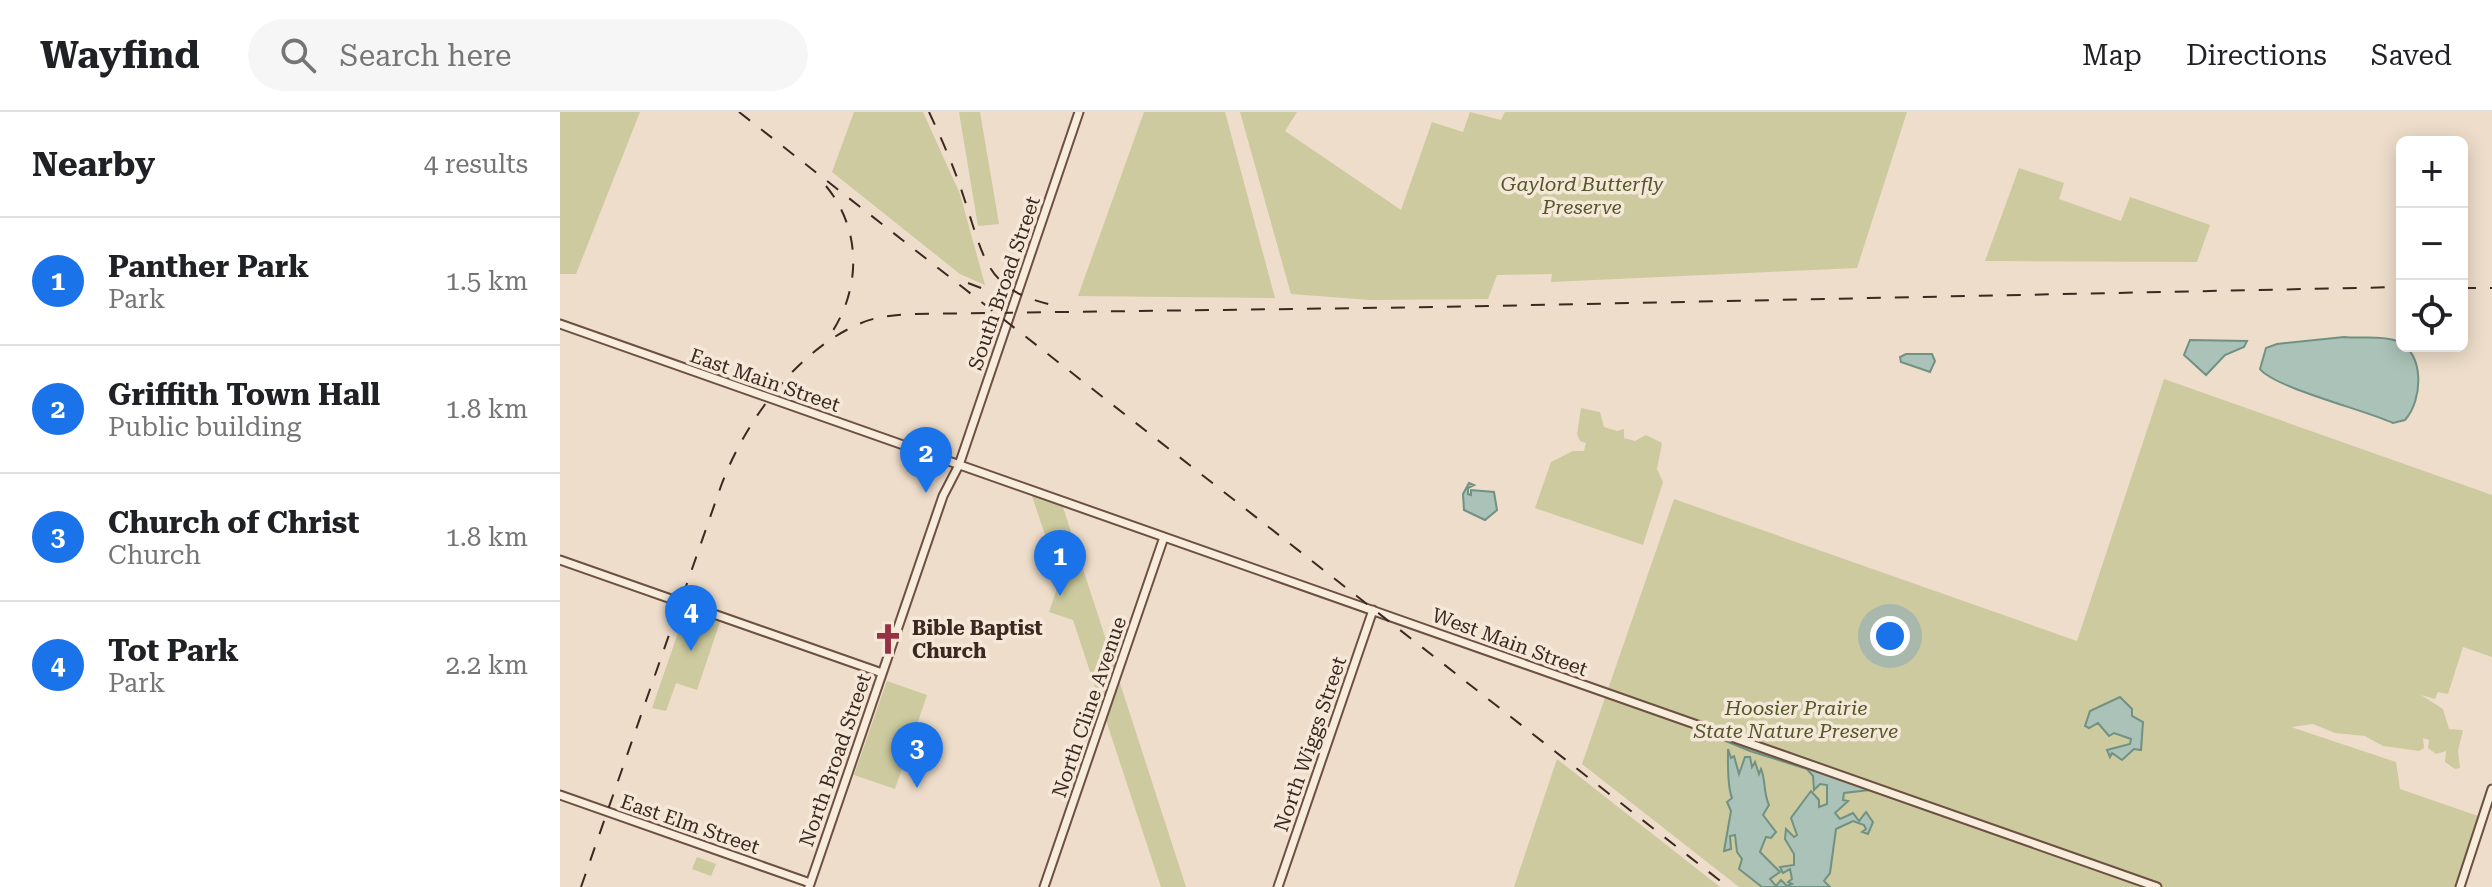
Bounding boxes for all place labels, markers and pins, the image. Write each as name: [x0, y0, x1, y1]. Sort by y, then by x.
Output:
pin: 2: [900, 427, 952, 493]
pin: 1: [1034, 530, 1086, 596]
pin: 4: [665, 585, 717, 651]
place label: Bible Baptist Church: [912, 616, 1043, 663]
church icon: Bible Baptist Church: [871, 622, 905, 656]
pin: 3: [891, 722, 943, 788]

